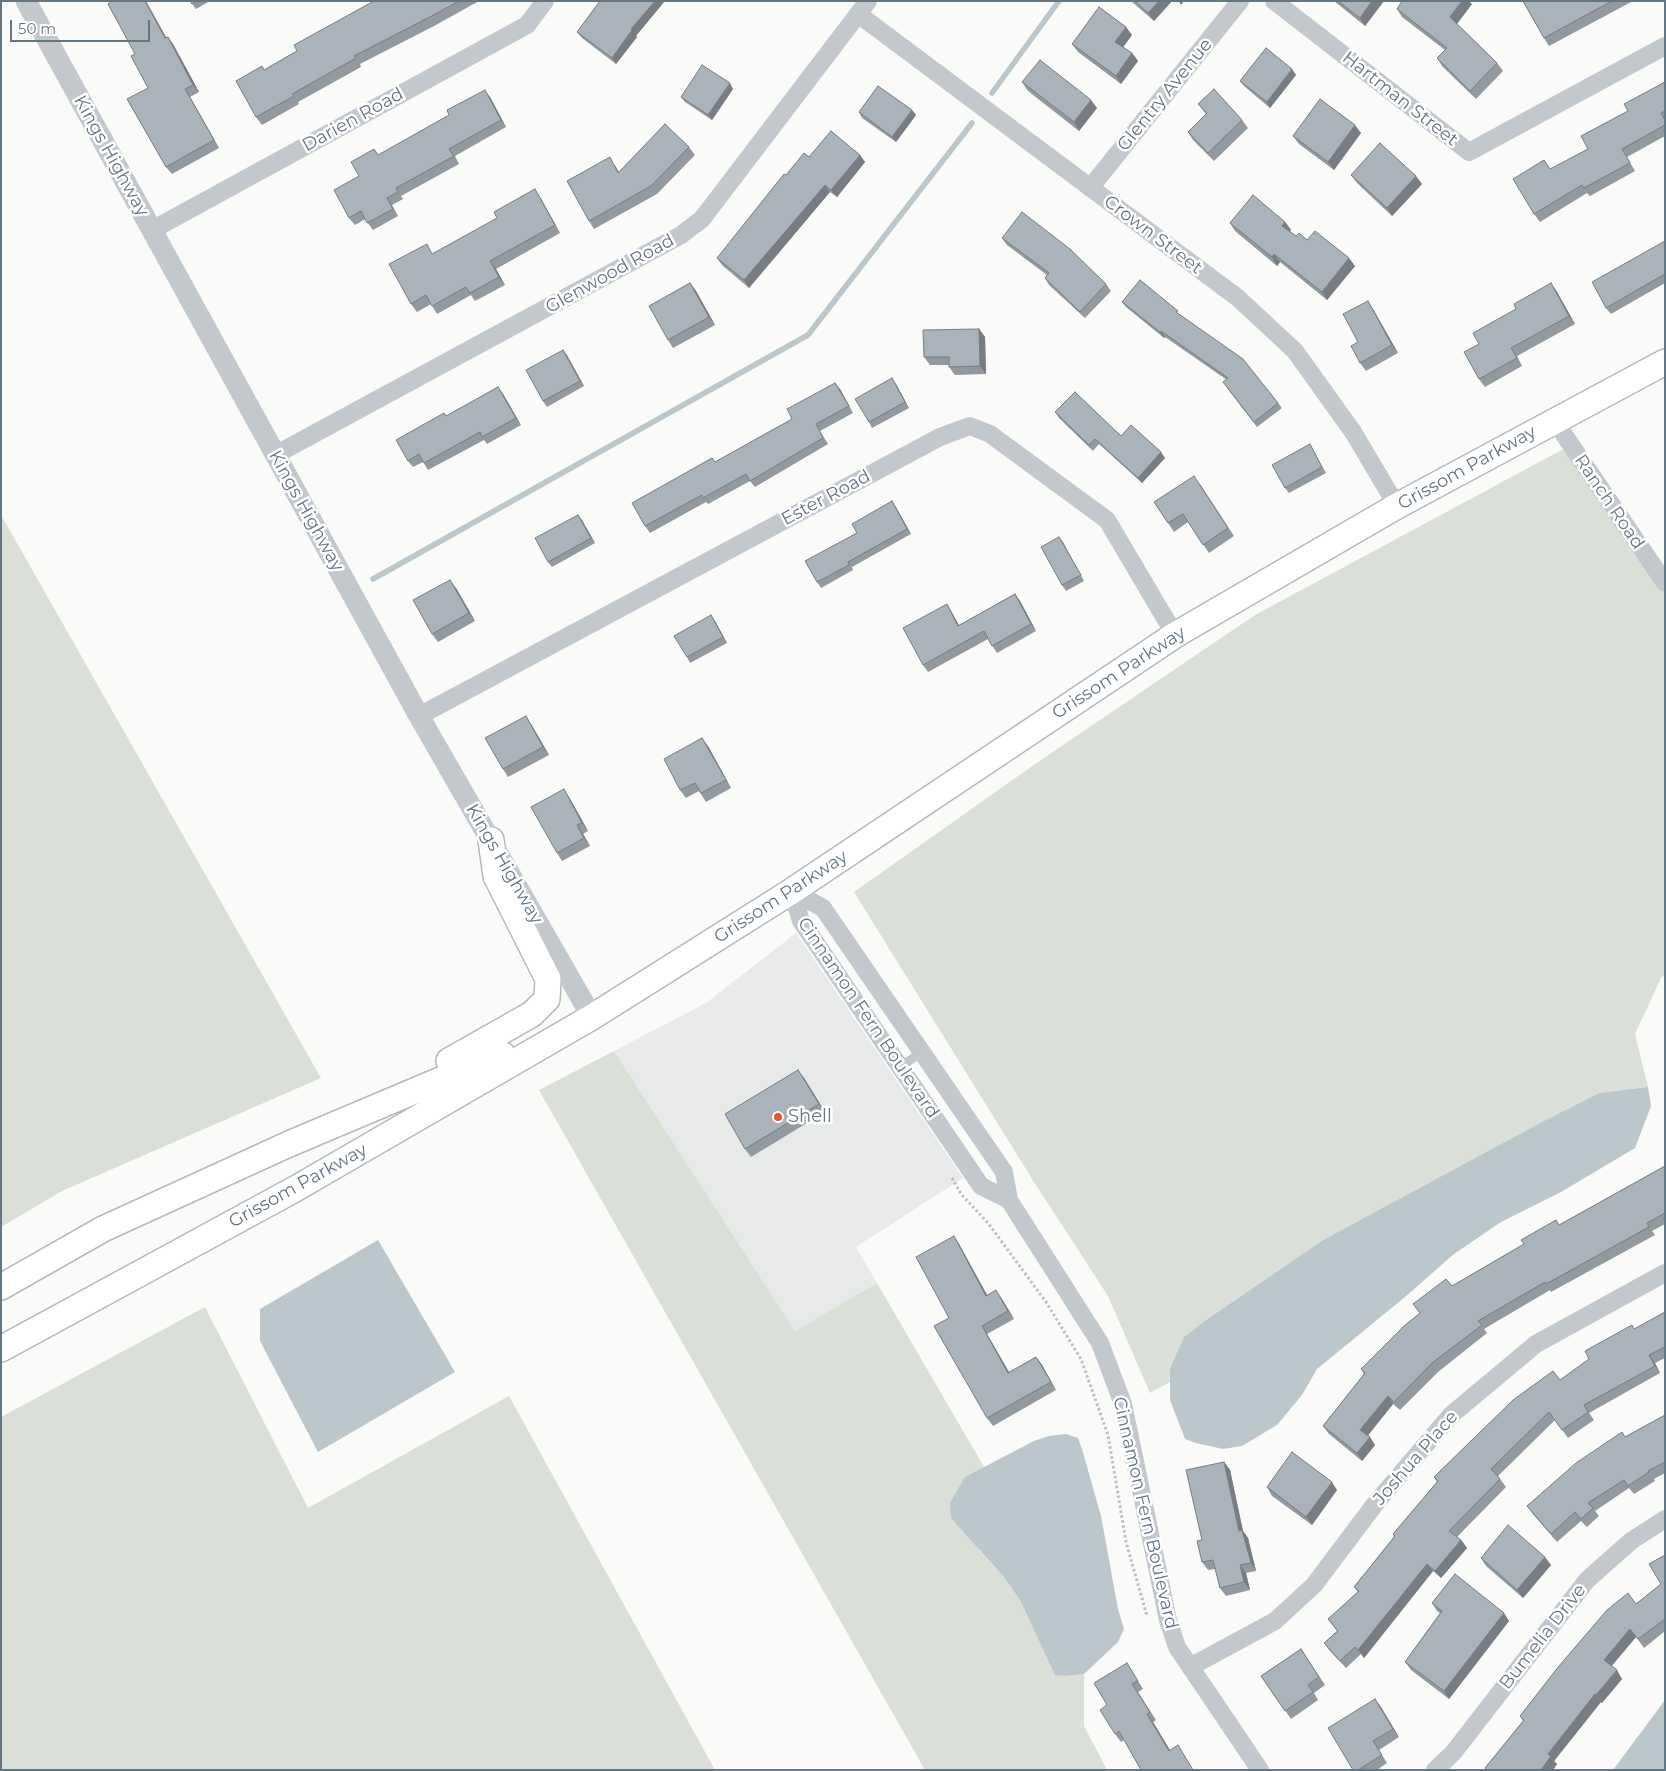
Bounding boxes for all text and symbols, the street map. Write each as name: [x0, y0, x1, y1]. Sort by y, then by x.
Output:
scale bar: [12, 10, 152, 42]
text: 50 m: [18, 19, 56, 38]
street label: Glentry Avenue: [1113, 34, 1217, 156]
street label: Hartman Street: [1338, 47, 1462, 151]
street label: Darien Road: [299, 83, 407, 157]
street label: Kings Highway: [69, 92, 153, 220]
street label: Crown Street: [1099, 191, 1207, 279]
street label: Glenwood Road: [542, 230, 678, 318]
street label: Grissom Parkway: [1394, 421, 1540, 515]
street label: Kings Highway: [264, 447, 348, 575]
street label: Ranch Road: [1569, 451, 1649, 553]
street label: Ester Road: [778, 466, 874, 530]
street label: Grissom Parkway: [1048, 622, 1190, 724]
street label: Kings Highway: [461, 800, 547, 928]
street label: Grissom Parkway: [710, 846, 852, 948]
street label: Cinnamon Fern Boulevard: [793, 914, 943, 1122]
place label: Shell: [788, 1106, 832, 1128]
marker: Shell: [772, 1111, 784, 1123]
street label: Grissom Parkway: [225, 1139, 371, 1233]
street label: Cinnamon Fern Boulevard: [1108, 1395, 1182, 1631]
street label: Joshua Place: [1369, 1406, 1463, 1510]
street label: Bumelia Drive: [1495, 1580, 1591, 1694]

